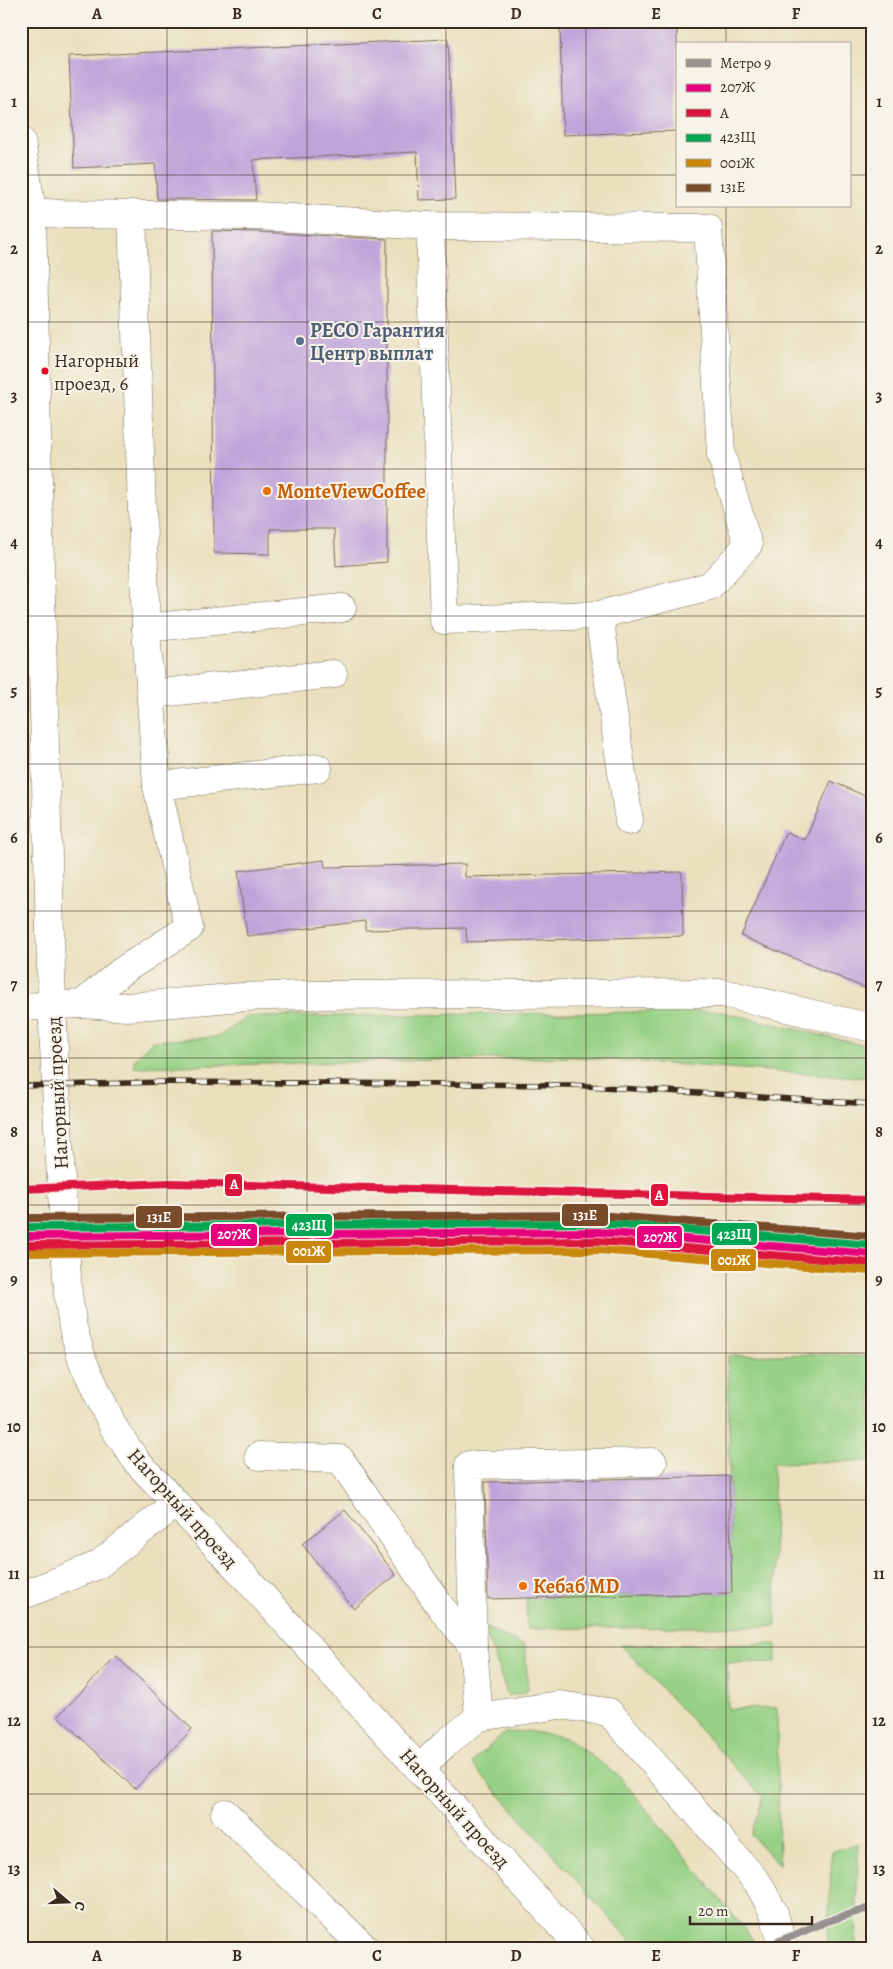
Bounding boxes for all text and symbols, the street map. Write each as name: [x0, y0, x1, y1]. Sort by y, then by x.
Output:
text: A: [91, 3, 103, 25]
text: B: [232, 3, 242, 25]
text: C: [372, 3, 382, 25]
text: D: [510, 3, 522, 25]
text: E: [651, 3, 661, 25]
text: F: [792, 3, 801, 25]
legend: [676, 42, 850, 208]
text: Метро 9: [720, 53, 771, 73]
text: 207Ж: [720, 77, 755, 97]
text: 1: [11, 91, 17, 113]
text: 1: [876, 91, 882, 113]
text: A: [719, 103, 729, 123]
text: 423Щ: [720, 127, 756, 147]
text: 001Ж: [720, 153, 755, 173]
text: 131Е: [720, 177, 745, 197]
text: 2: [10, 238, 18, 260]
text: 2: [875, 238, 883, 260]
place label: РЕСО Гарантия Центр выплат: [310, 317, 445, 367]
marker: РЕСО Гарантия Центр выплат: [294, 335, 306, 347]
place label: Нагорный проезд, 6: [54, 348, 139, 397]
marker: Нагорный проезд, 6: [40, 366, 50, 376]
text: 3: [11, 385, 18, 407]
text: 3: [876, 385, 883, 407]
place label: MonteViewCoffee: [277, 478, 426, 505]
marker: MonteViewCoffee: [261, 485, 273, 497]
text: 4: [10, 532, 18, 554]
text: 4: [875, 532, 883, 554]
text: 5: [11, 680, 18, 702]
text: 5: [876, 680, 883, 702]
text: 6: [10, 827, 18, 849]
text: 6: [875, 827, 883, 849]
text: 7: [11, 974, 18, 996]
text: 7: [876, 974, 883, 996]
street label: Нагорный проезд: [40, 1016, 75, 1170]
text: 8: [10, 1121, 18, 1143]
text: 8: [875, 1121, 883, 1143]
line badge: A: [224, 1173, 243, 1197]
text: A: [229, 1175, 239, 1194]
line badge: A: [650, 1183, 669, 1207]
text: A: [654, 1186, 664, 1205]
line badge: 131Е: [561, 1203, 609, 1227]
line badge: 131Е: [135, 1205, 183, 1229]
text: 131Е: [573, 1206, 597, 1225]
text: 131Е: [147, 1208, 171, 1227]
line badge: 423Щ: [285, 1213, 333, 1237]
text: 423Щ: [292, 1216, 326, 1235]
line badge: 423Щ: [711, 1222, 758, 1246]
line badge: 207Ж: [210, 1223, 258, 1247]
text: 207Ж: [217, 1225, 251, 1244]
line badge: 207Ж: [636, 1225, 683, 1249]
text: 423Щ: [717, 1225, 751, 1244]
text: 207Ж: [643, 1228, 677, 1247]
line badge: 001Ж: [285, 1240, 332, 1264]
text: 001Ж: [293, 1242, 326, 1261]
line badge: 001Ж: [710, 1248, 757, 1272]
text: 001Ж: [718, 1251, 751, 1270]
text: 9: [10, 1269, 18, 1291]
text: 9: [875, 1269, 883, 1291]
text: 10: [7, 1416, 21, 1438]
text: 10: [872, 1416, 886, 1438]
street label: Нагорный проезд: [121, 1442, 244, 1574]
text: 11: [8, 1563, 20, 1585]
text: 11: [873, 1563, 885, 1585]
place label: Кебаб MD: [533, 1573, 620, 1600]
marker: Кебаб MD: [517, 1580, 529, 1592]
text: 12: [7, 1710, 21, 1732]
text: 12: [872, 1710, 886, 1732]
street label: Нагорный проезд: [393, 1742, 516, 1874]
text: 13: [8, 1858, 20, 1880]
text: 13: [873, 1858, 885, 1880]
north arrow: [42, 1876, 92, 1926]
scale bar: [690, 1894, 813, 1926]
text: С: [69, 1899, 90, 1914]
text: 20 m: [698, 1901, 729, 1921]
text: A: [91, 1945, 103, 1967]
text: B: [232, 1945, 242, 1967]
text: C: [372, 1945, 382, 1967]
text: D: [510, 1945, 522, 1967]
text: E: [651, 1945, 661, 1967]
text: F: [792, 1945, 801, 1967]

